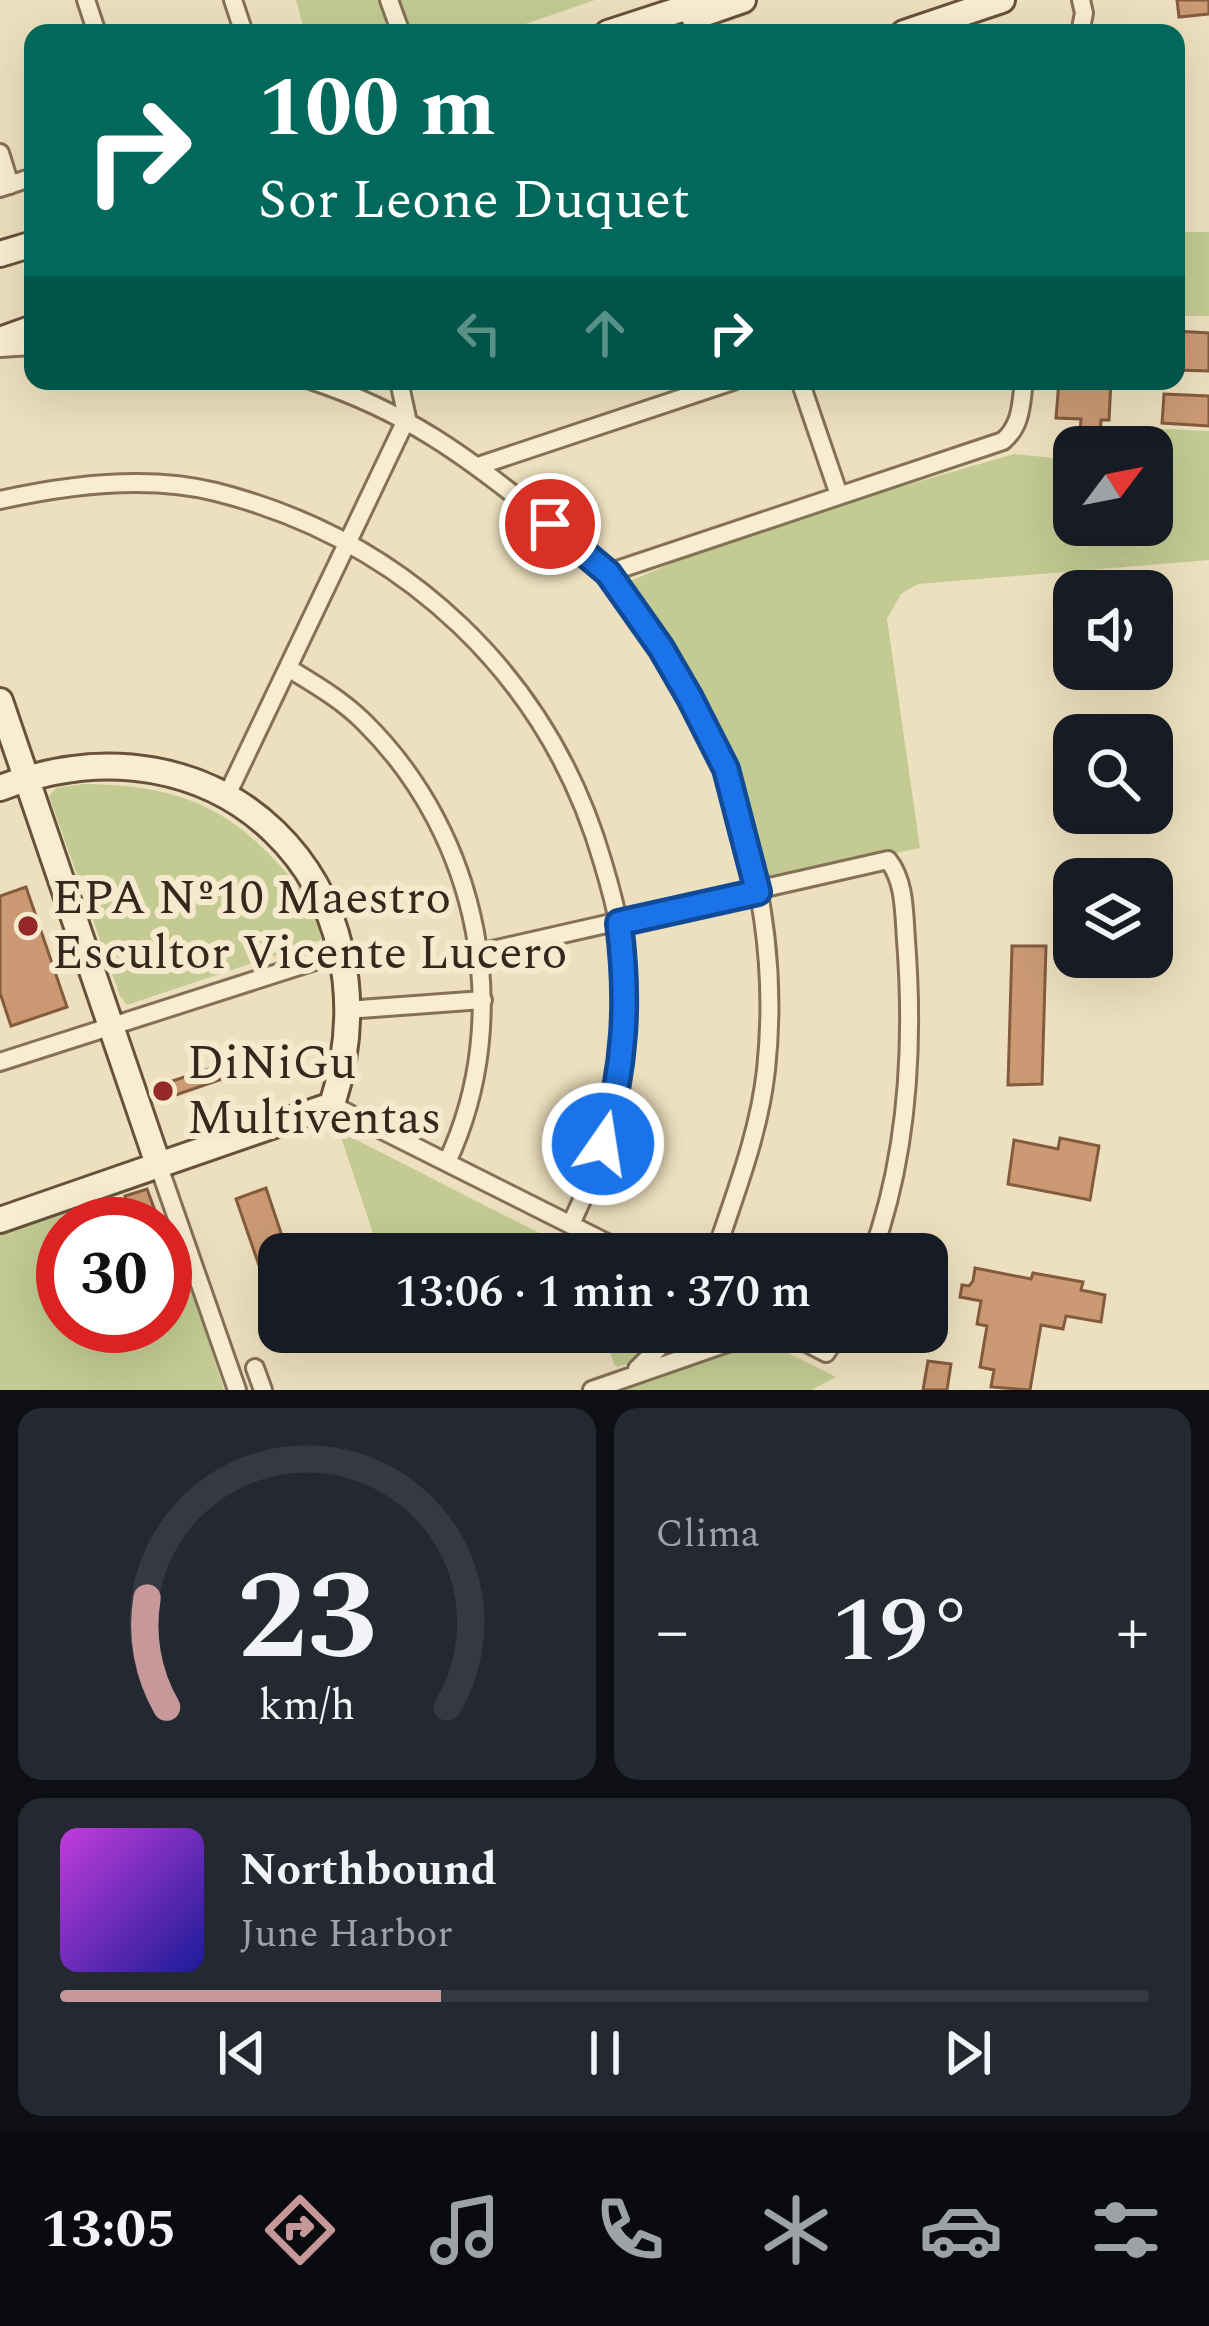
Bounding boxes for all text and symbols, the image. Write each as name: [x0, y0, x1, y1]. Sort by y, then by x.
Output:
text: 100 m: [258, 45, 496, 173]
icon: right: [60, 72, 216, 228]
text: Sor Leone Duquet: [258, 160, 690, 242]
icon: left: [446, 300, 512, 366]
icon: ahead: [572, 300, 638, 366]
icon: right: [698, 300, 764, 366]
north arrow: [1053, 426, 1173, 546]
map controls: [1053, 426, 1173, 978]
pin: [499, 473, 601, 575]
icon: arrive: [517, 491, 583, 557]
button: sound: [1053, 570, 1173, 690]
button: search: [1053, 714, 1173, 834]
button: layers: [1053, 858, 1173, 978]
place label: EPA Nº10 Maestro Escultor Vicente Lucero: [52, 862, 567, 990]
marker: EPA Nº10 Maestro Escultor Vicente Lucero: [15, 913, 41, 939]
place label: DiNiGu Multiventas: [187, 1027, 442, 1155]
marker: DiNiGu Multiventas: [150, 1078, 176, 1104]
position arrow: [540, 1081, 666, 1207]
speed limit sign: 30: [36, 1197, 192, 1353]
text: 13:06 · 1 min · 370 m: [395, 1258, 811, 1327]
text: Clima: [656, 1505, 760, 1564]
text: 23: [237, 1524, 377, 1714]
text: 19°: [832, 1564, 973, 1701]
text: −: [656, 1582, 689, 1683]
text: +: [1116, 1582, 1149, 1683]
text: km/h: [258, 1674, 355, 1739]
text: Northbound: [240, 1836, 497, 1905]
text: June Harbor: [240, 1905, 453, 1964]
icon: previous: [209, 2020, 275, 2086]
icon: pause: [572, 2020, 638, 2086]
icon: next: [935, 2020, 1001, 2086]
icon: directions: [258, 2188, 342, 2272]
icon: music: [423, 2188, 507, 2272]
icon: phone: [588, 2188, 672, 2272]
icon: climate: [754, 2188, 838, 2272]
icon: car: [919, 2188, 1003, 2272]
icon: filters: [1084, 2188, 1168, 2272]
text: 13:05: [41, 2189, 176, 2271]

